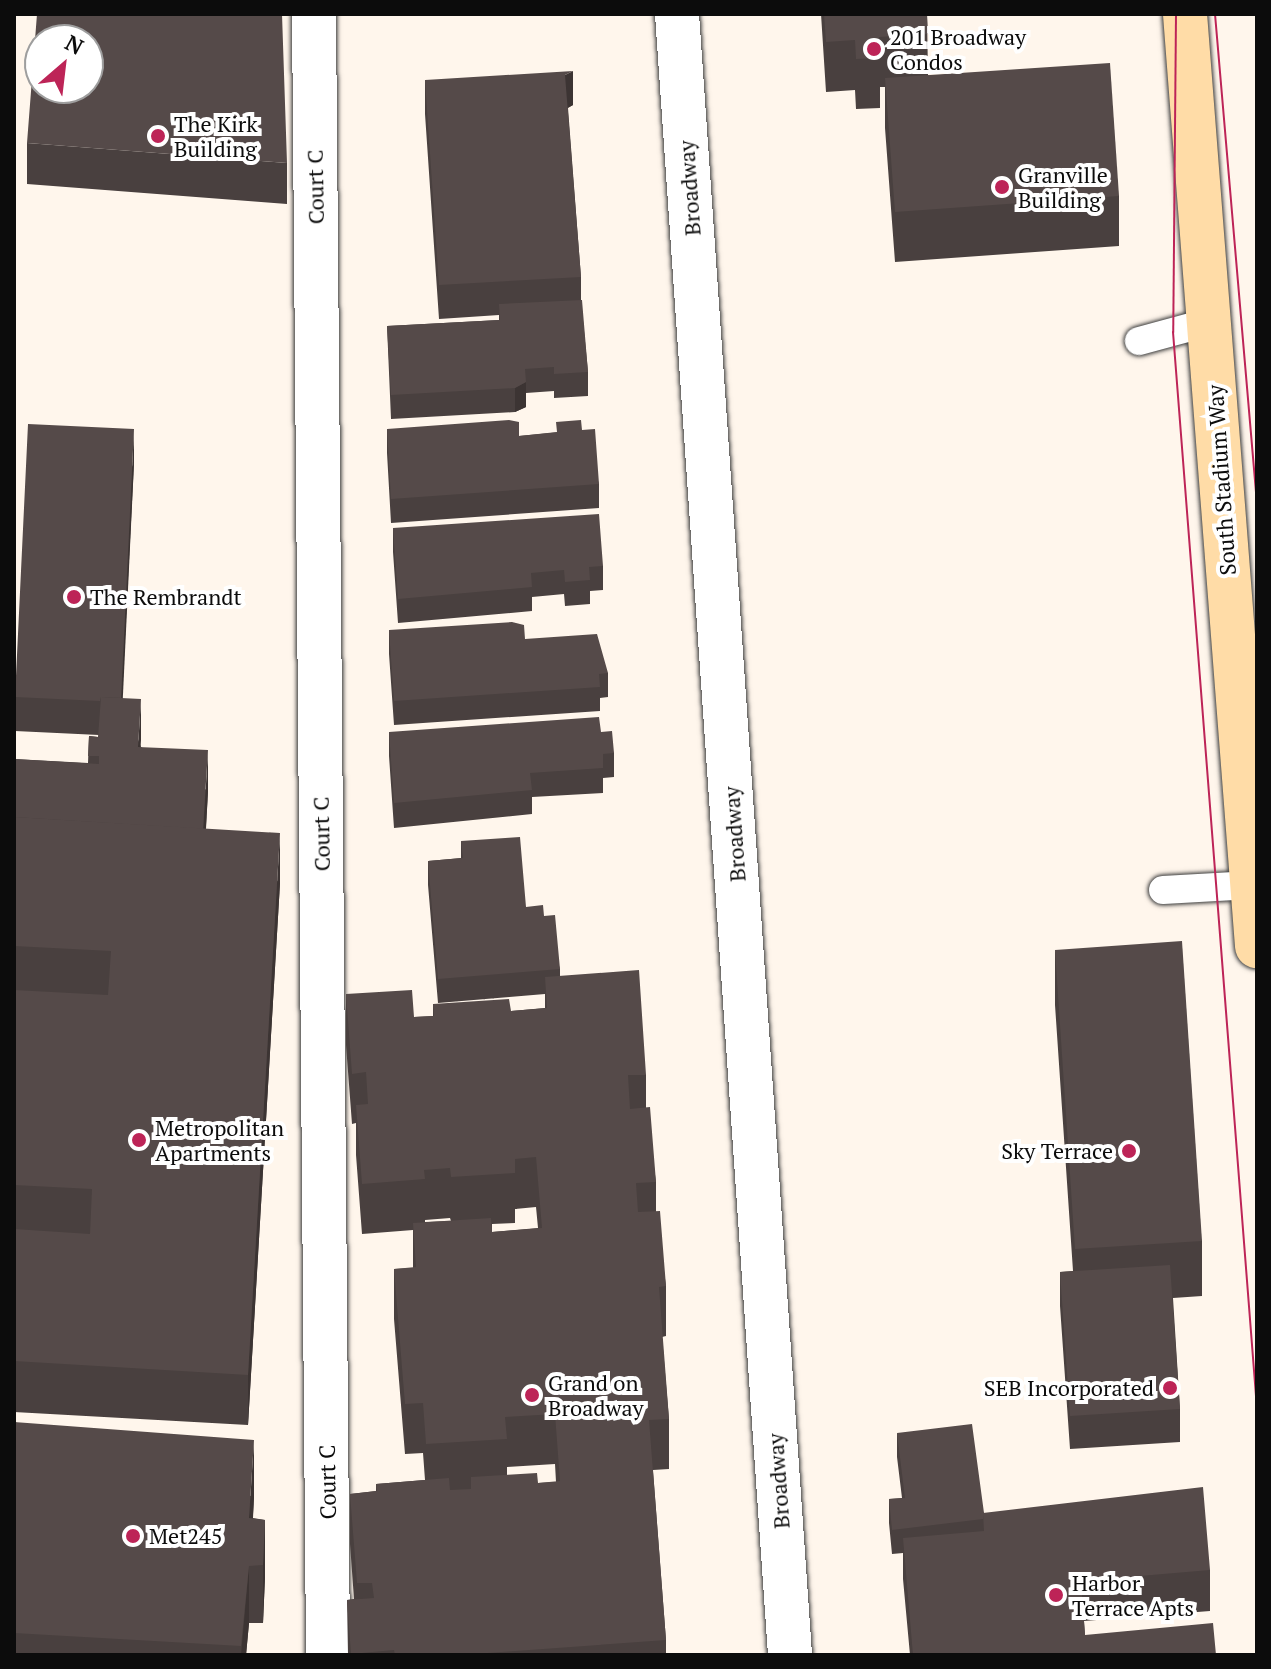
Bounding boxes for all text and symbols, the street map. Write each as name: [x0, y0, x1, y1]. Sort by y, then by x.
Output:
place label: 201 Broadway Condos: [890, 23, 1026, 74]
north arrow: [24, 24, 104, 104]
text: N: [60, 27, 89, 61]
marker: 201 Broadway Condos: [865, 40, 883, 58]
place label: The Kirk Building: [174, 110, 258, 162]
marker: The Kirk Building: [149, 127, 167, 145]
street label: Broadway: [672, 139, 706, 237]
street label: Court C: [301, 149, 329, 225]
place label: Granville Building: [1018, 161, 1108, 212]
marker: Granville Building: [993, 178, 1011, 196]
street label: South Stadium Way: [1201, 384, 1241, 576]
place label: The Rembrandt: [90, 584, 242, 610]
marker: The Rembrandt: [65, 588, 83, 606]
street label: Broadway: [717, 785, 751, 883]
street label: Court C: [307, 796, 335, 872]
place label: Metropolitan Apartments: [155, 1114, 284, 1166]
marker: Metropolitan Apartments: [130, 1131, 148, 1149]
place label: Sky Terrace: [1001, 1138, 1113, 1164]
marker: Sky Terrace: [1120, 1142, 1138, 1160]
place label: Grand on Broadway: [548, 1369, 644, 1420]
place label: SEB Incorporated: [984, 1375, 1154, 1401]
marker: SEB Incorporated: [1161, 1379, 1179, 1397]
marker: Grand on Broadway: [523, 1386, 541, 1404]
street label: Broadway: [761, 1432, 795, 1530]
street label: Court C: [313, 1444, 341, 1520]
place label: Met245: [149, 1523, 222, 1549]
marker: Met245: [124, 1527, 142, 1545]
place label: Harbor Terrace Apts: [1072, 1569, 1194, 1620]
marker: Harbor Terrace Apts: [1047, 1586, 1065, 1604]

